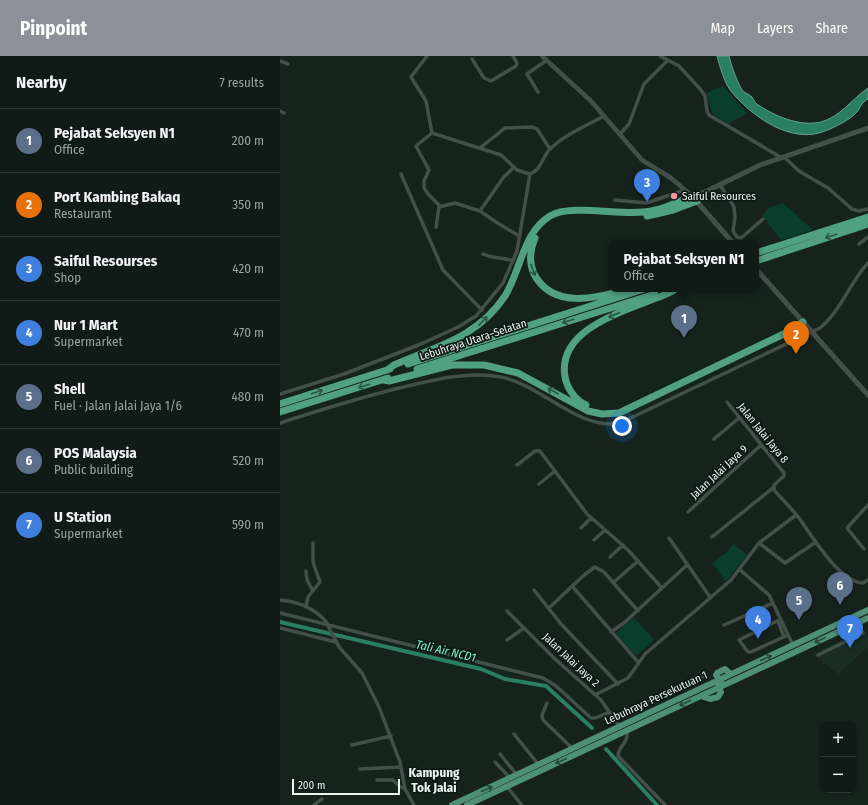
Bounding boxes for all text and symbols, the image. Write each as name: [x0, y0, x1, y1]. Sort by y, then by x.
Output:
text: Pinpoint: [20, 17, 87, 40]
text: Map: [711, 20, 735, 37]
text: Layers: [757, 20, 793, 37]
text: Share: [815, 20, 848, 37]
text: Nearby: [16, 72, 67, 93]
text: 7 results: [220, 75, 264, 90]
text: Pejabat Seksyen N1: [54, 124, 175, 142]
text: 1: [26, 133, 32, 148]
text: 200 m: [232, 133, 264, 148]
text: Office: [54, 142, 85, 157]
pin: 3: [634, 169, 660, 202]
text: Port Kambing Bakaq: [54, 188, 180, 206]
place label: Saiful Resources: [682, 190, 756, 203]
marker: Saiful Resources: [669, 191, 679, 201]
text: 2: [26, 197, 32, 212]
text: 350 m: [232, 197, 264, 212]
text: Restaurant: [54, 206, 112, 221]
one-way arrow: [825, 233, 837, 241]
popup: [609, 240, 759, 292]
text: Pejabat Seksyen N1: [624, 250, 744, 268]
text: Saiful Resourses: [54, 252, 157, 270]
text: 3: [26, 261, 32, 276]
text: 420 m: [232, 261, 264, 276]
one-way arrow: [530, 264, 538, 276]
text: Office: [624, 268, 654, 283]
text: Shop: [54, 270, 81, 285]
pin: 1: [671, 305, 697, 338]
one-way arrow: [609, 311, 621, 319]
text: Nur 1 Mart: [54, 316, 118, 334]
one-way arrow: [478, 316, 488, 326]
street label: Lebuhraya Utara–Selatan: [418, 317, 528, 363]
one-way arrow: [562, 318, 575, 325]
pin: 2: [783, 321, 809, 354]
text: 4: [26, 325, 32, 340]
text: 470 m: [233, 325, 264, 340]
text: Supermarket: [54, 334, 123, 349]
text: Shell: [54, 380, 85, 398]
one-way arrow: [358, 383, 371, 390]
one-way arrow: [547, 387, 559, 395]
one-way arrow: [311, 388, 324, 395]
text: 5: [26, 389, 32, 404]
text: 480 m: [231, 389, 264, 404]
text: Fuel · Jalan Jalai Jaya 1/6: [54, 398, 182, 413]
street label: Jalan Jalai Jaya 8: [735, 400, 791, 466]
your location: [612, 416, 632, 436]
street label: Jalan Jalai Jaya 9: [688, 442, 750, 502]
text: POS Malaysia: [54, 444, 137, 462]
text: 6: [26, 453, 32, 468]
text: 520 m: [233, 453, 264, 468]
text: Public building: [54, 462, 133, 477]
text: U Station: [54, 508, 111, 526]
text: 7: [26, 517, 32, 532]
text: 590 m: [232, 517, 264, 532]
text: Supermarket: [54, 526, 123, 541]
pin: 6: [827, 572, 853, 605]
pin: 5: [786, 587, 812, 620]
pin: 4: [745, 606, 771, 639]
pin: 7: [837, 615, 863, 648]
street label: Jalan Jalai Jaya 2: [540, 630, 602, 690]
water label: Tali Air NCD1: [415, 637, 478, 665]
one-way arrow: [814, 637, 826, 644]
one-way arrow: [760, 654, 772, 661]
street label: Lebuhraya Persekutuan 1: [603, 668, 709, 728]
one-way arrow: [679, 700, 691, 707]
map controls: [820, 721, 856, 793]
button: +: [820, 721, 856, 757]
button: −: [820, 757, 856, 793]
one-way arrow: [555, 758, 567, 765]
district label: Kampung Tok Jalai: [409, 765, 460, 795]
scale bar: [292, 777, 400, 796]
text: 200 m: [298, 779, 325, 792]
one-way arrow: [481, 785, 493, 792]

